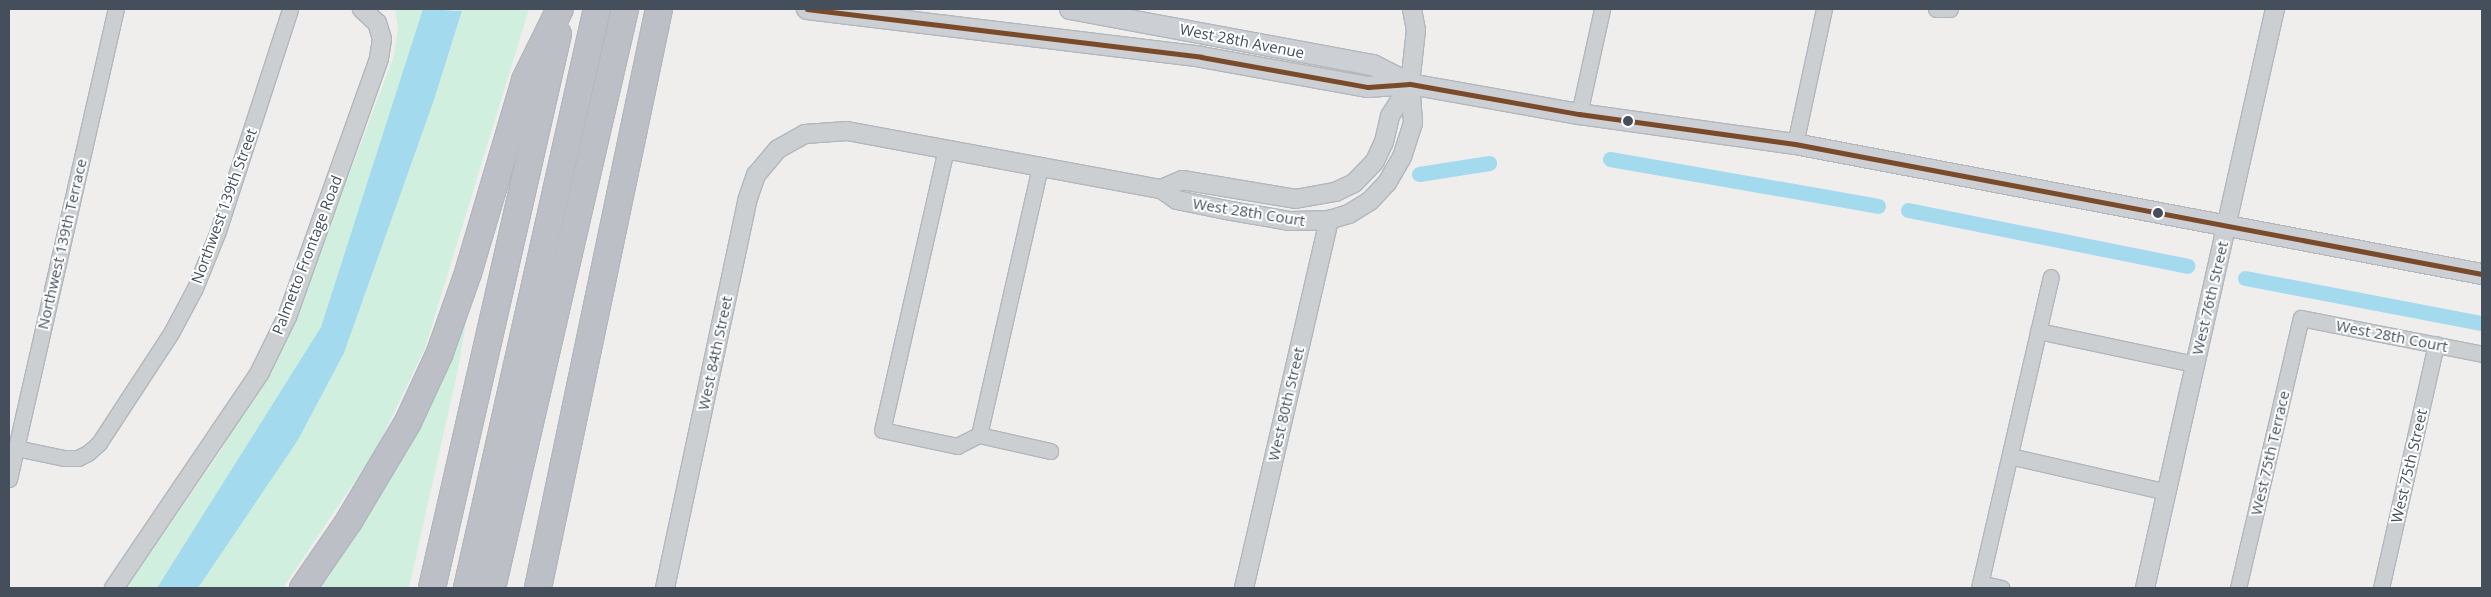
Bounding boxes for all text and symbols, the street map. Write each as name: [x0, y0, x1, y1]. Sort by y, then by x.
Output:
street label: West 28th Avenue: [1178, 20, 1306, 62]
unlabelled marker: [1623, 116, 1633, 126]
street label: Northwest 139th Street: [188, 126, 260, 286]
street label: Northwest 139th Terrace: [34, 157, 90, 331]
street label: Palmetto Frontage Road: [268, 173, 346, 337]
street label: West 28th Court: [1192, 194, 1306, 230]
unlabelled marker: [2153, 208, 2163, 218]
street label: West 76th Street: [2188, 239, 2232, 357]
street label: West 84th Street: [694, 294, 736, 412]
street label: West 28th Court: [2335, 316, 2449, 356]
street label: West 80th Street: [1264, 345, 1308, 463]
street label: West 75th Terrace: [2247, 389, 2293, 517]
street label: West 75th Street: [2387, 407, 2431, 525]

